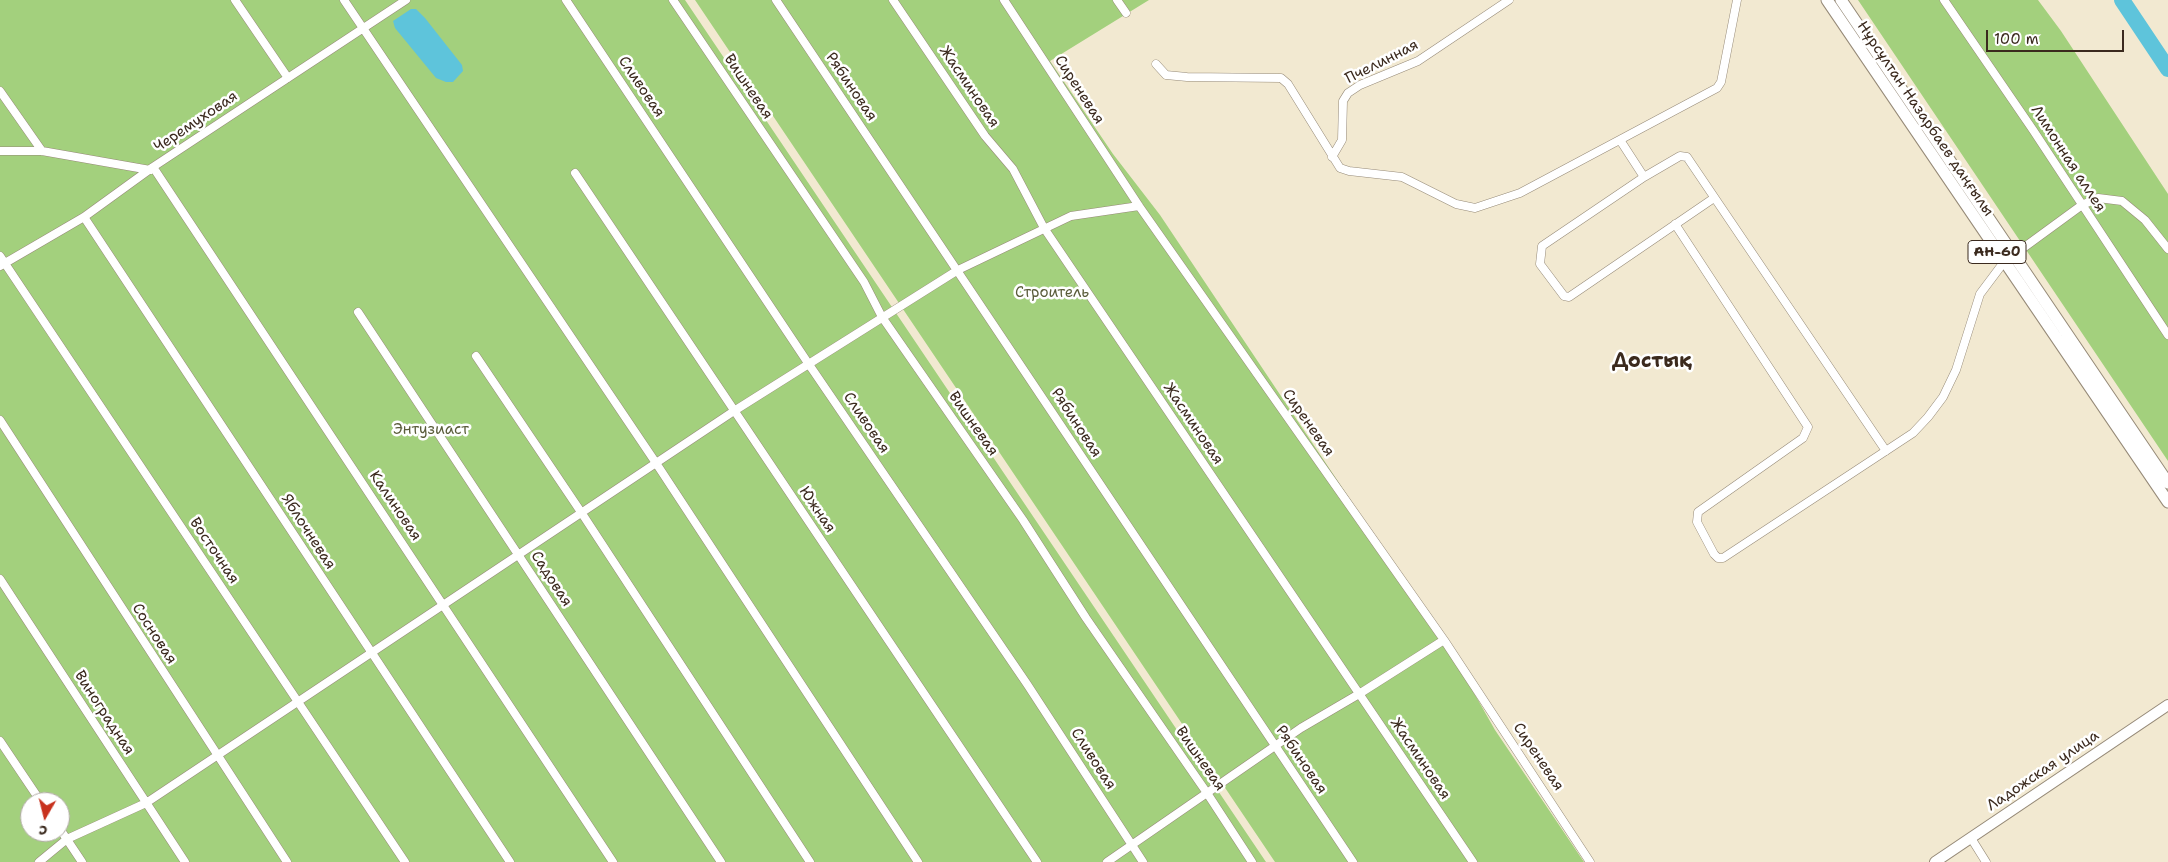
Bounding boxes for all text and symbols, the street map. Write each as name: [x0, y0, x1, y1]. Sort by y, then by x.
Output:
street label: Нұрсұлтан Назарбаев даңғылы: [1853, 18, 1997, 220]
scale bar: [1988, 20, 2126, 52]
text: 100 m: [1994, 29, 2039, 49]
street label: Пчелинная: [1342, 36, 1422, 88]
street label: Жасминовая: [935, 43, 1003, 131]
street label: Рябиновая: [821, 49, 881, 125]
street label: Вишневая: [720, 51, 776, 123]
street label: Сиреневая: [1050, 52, 1108, 128]
street label: Сливовая: [614, 53, 668, 121]
street label: Черемуховая: [151, 87, 241, 157]
street label: Лимонная аллея: [2027, 102, 2109, 216]
road number: АН-60: [1968, 240, 2026, 264]
park label: Строитель: [1015, 284, 1089, 302]
district label: Достық: [1612, 350, 1692, 374]
street label: Жасминовая: [1159, 380, 1227, 468]
street label: Рябиновая: [1047, 385, 1105, 461]
street label: Сиреневая: [1278, 386, 1338, 460]
street label: Вишневая: [944, 388, 1002, 460]
street label: Сливовая: [839, 389, 893, 457]
park label: Энтузиаст: [393, 421, 469, 439]
street label: Калиновая: [365, 468, 425, 544]
street label: Южная: [795, 483, 839, 537]
street label: Яблочневая: [277, 491, 339, 573]
street label: Восточная: [185, 515, 243, 587]
street label: Садовая: [526, 548, 576, 610]
street label: Сосновая: [128, 600, 180, 668]
street label: Виноградная: [70, 668, 138, 758]
street label: Жасминовая: [1386, 715, 1454, 803]
street label: Сиреневая: [1509, 720, 1567, 794]
street label: Рябиновая: [1271, 722, 1331, 798]
street label: Вишневая: [1171, 723, 1229, 795]
street label: Сливовая: [1066, 725, 1120, 793]
street label: Ладожская улица: [1983, 727, 2103, 815]
north arrow: [20, 792, 70, 842]
text: С: [38, 821, 49, 840]

